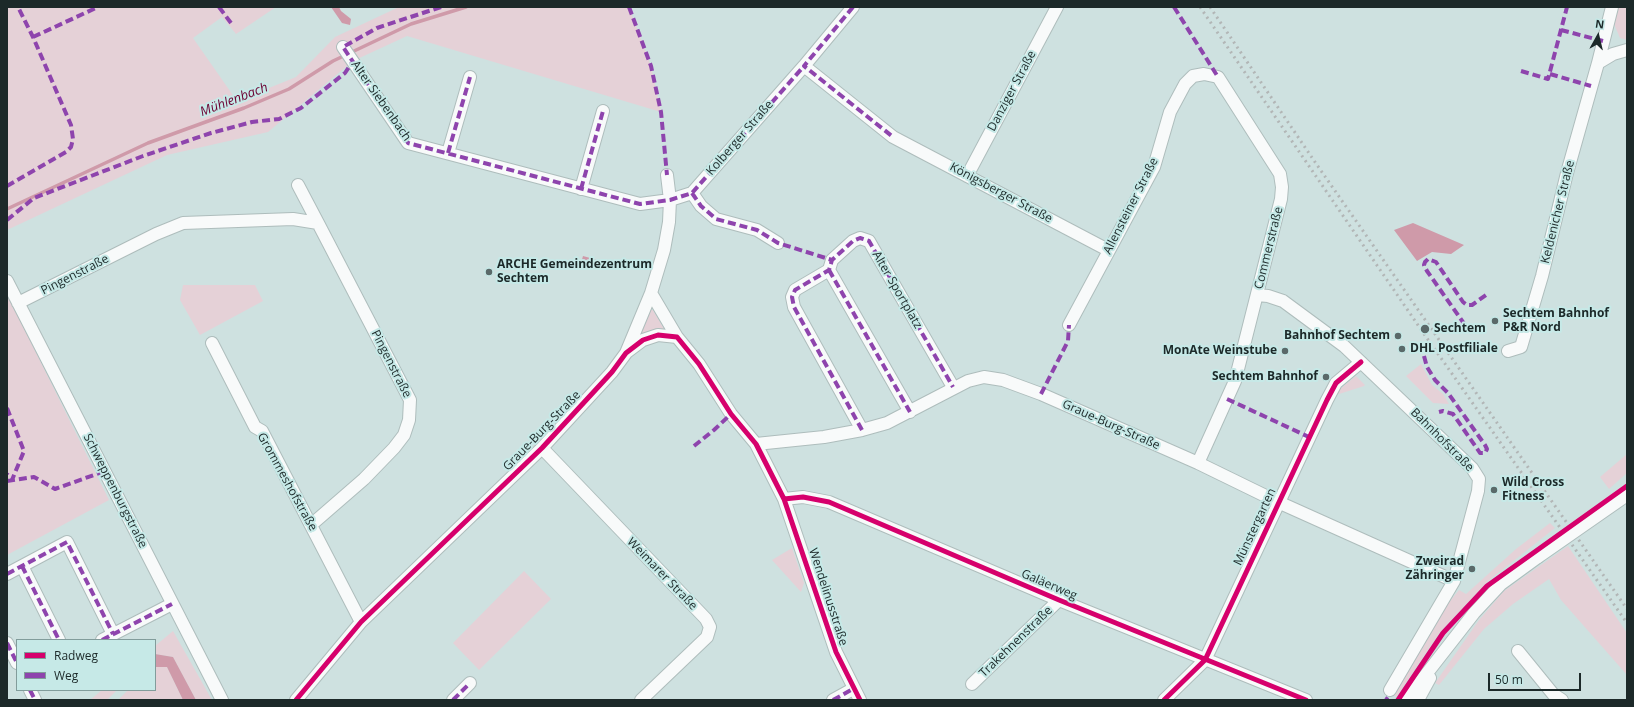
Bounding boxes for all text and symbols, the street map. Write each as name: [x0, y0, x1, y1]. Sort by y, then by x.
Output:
north arrow: [1578, 16, 1618, 56]
text: N: [1594, 16, 1605, 32]
street label: Danziger Straße: [985, 48, 1039, 134]
street label: Alter Siebenbach: [348, 58, 414, 144]
water label: Mühlenbach: [198, 80, 270, 120]
street label: Kolberger Straße: [704, 98, 776, 178]
street label: Allensteiner Straße: [1100, 155, 1162, 257]
street label: Keldenicher Straße: [1538, 159, 1578, 265]
street label: Königsberger Straße: [947, 160, 1055, 226]
street label: Commerstraße: [1252, 205, 1286, 291]
street label: Alter Sportplatz: [869, 249, 925, 331]
street label: Pingenstraße: [39, 252, 111, 298]
place label: ARCHE Gemeindezentrum Sechtem: [497, 258, 652, 286]
marker: ARCHE Gemeindezentrum Sechtem: [484, 267, 494, 277]
place label: Sechtem Bahnhof P&R Nord: [1503, 307, 1609, 335]
marker: Sechtem Bahnhof P&R Nord: [1490, 316, 1500, 326]
place label: Sechtem: [1434, 322, 1486, 336]
marker: Sechtem: [1419, 323, 1431, 335]
street label: Pingenstraße: [368, 328, 414, 400]
place label: Bahnhof Sechtem: [1284, 329, 1390, 343]
marker: Bahnhof Sechtem: [1393, 331, 1403, 341]
place label: DHL Postfiliale: [1410, 342, 1498, 356]
place label: MonAte Weinstube: [1163, 344, 1277, 358]
marker: DHL Postfiliale: [1397, 344, 1407, 354]
marker: MonAte Weinstube: [1280, 346, 1290, 356]
place label: Sechtem Bahnhof: [1212, 370, 1318, 384]
marker: Sechtem Bahnhof: [1321, 372, 1331, 382]
street label: Graue-Burg-Straße: [500, 388, 584, 474]
street label: Graue-Burg-Straße: [1060, 397, 1162, 453]
street label: Bahnhofstraße: [1407, 405, 1477, 475]
street label: Grommeshofstraße: [254, 430, 320, 534]
street label: Schweppenburgstraße: [80, 431, 150, 551]
place label: Wild Cross Fitness: [1502, 476, 1564, 504]
marker: Wild Cross Fitness: [1489, 485, 1499, 495]
street label: Münstergarten: [1231, 486, 1279, 568]
street label: Weimarer Straße: [624, 535, 700, 613]
street label: Wendelinusstraße: [805, 546, 851, 648]
place label: Zweirad Zähringer: [1406, 555, 1464, 583]
marker: Zweirad Zähringer: [1467, 564, 1477, 574]
street label: Galäerweg: [1019, 567, 1079, 603]
street label: Trakehnenstraße: [977, 604, 1055, 680]
legend: [16, 639, 156, 691]
text: Radweg: [54, 647, 98, 664]
scale bar: [1490, 665, 1583, 691]
text: Weg: [54, 667, 78, 684]
text: 50 m: [1495, 671, 1523, 688]

